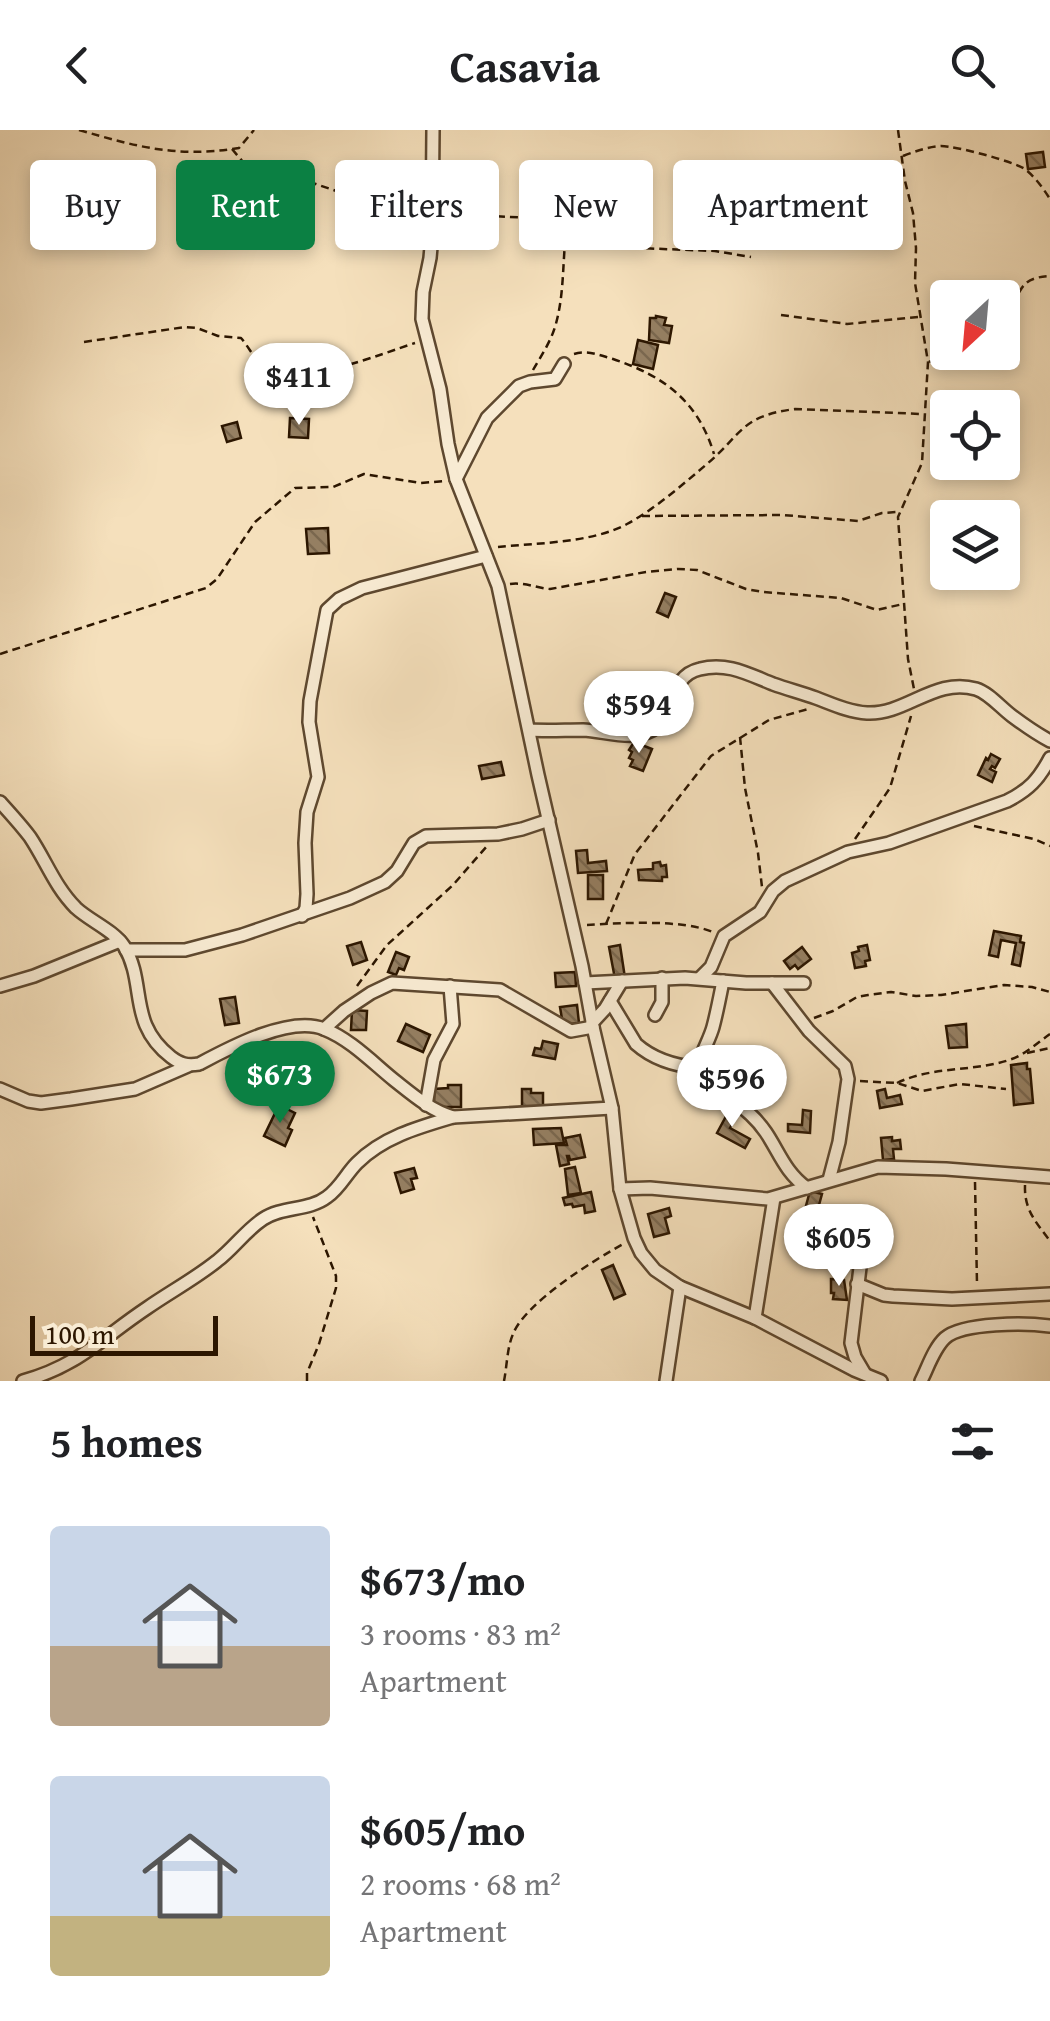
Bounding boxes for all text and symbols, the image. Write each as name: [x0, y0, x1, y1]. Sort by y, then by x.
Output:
text: Casavia: [450, 33, 600, 98]
icon: back: [50, 38, 105, 93]
icon: search: [945, 38, 1000, 93]
chip: Buy: [30, 160, 156, 250]
chip: Rent: [176, 160, 315, 250]
chip: Filters: [335, 160, 499, 250]
chip: New: [519, 160, 653, 250]
chip: Apartment: [673, 160, 903, 250]
north arrow: [930, 280, 1020, 370]
map controls: [930, 280, 1020, 590]
pin: $411: [240, 343, 358, 428]
text: $411: [266, 352, 332, 399]
button: locate: [930, 390, 1020, 480]
button: layers: [930, 500, 1020, 590]
pin: $594: [580, 671, 698, 756]
text: $594: [606, 680, 672, 727]
pin: $673: [221, 1041, 339, 1126]
pin: $596: [673, 1045, 791, 1130]
text: $673: [247, 1050, 313, 1097]
text: $596: [699, 1054, 765, 1101]
pin: $605: [780, 1204, 898, 1289]
text: $605: [806, 1213, 872, 1260]
scale bar: [30, 1311, 218, 1356]
text: 100 m: [45, 1313, 114, 1354]
text: 5 homes: [50, 1411, 203, 1472]
icon: filters: [945, 1414, 1000, 1469]
text: $673/mo: [360, 1549, 525, 1610]
icon: home: [130, 1566, 250, 1686]
text: 3 rooms · 83 m²: [360, 1610, 561, 1657]
text: Apartment: [360, 1657, 507, 1704]
text: $605/mo: [360, 1799, 525, 1860]
icon: home: [130, 1816, 250, 1936]
text: 2 rooms · 68 m²: [360, 1860, 561, 1907]
text: Apartment: [360, 1907, 507, 1954]

